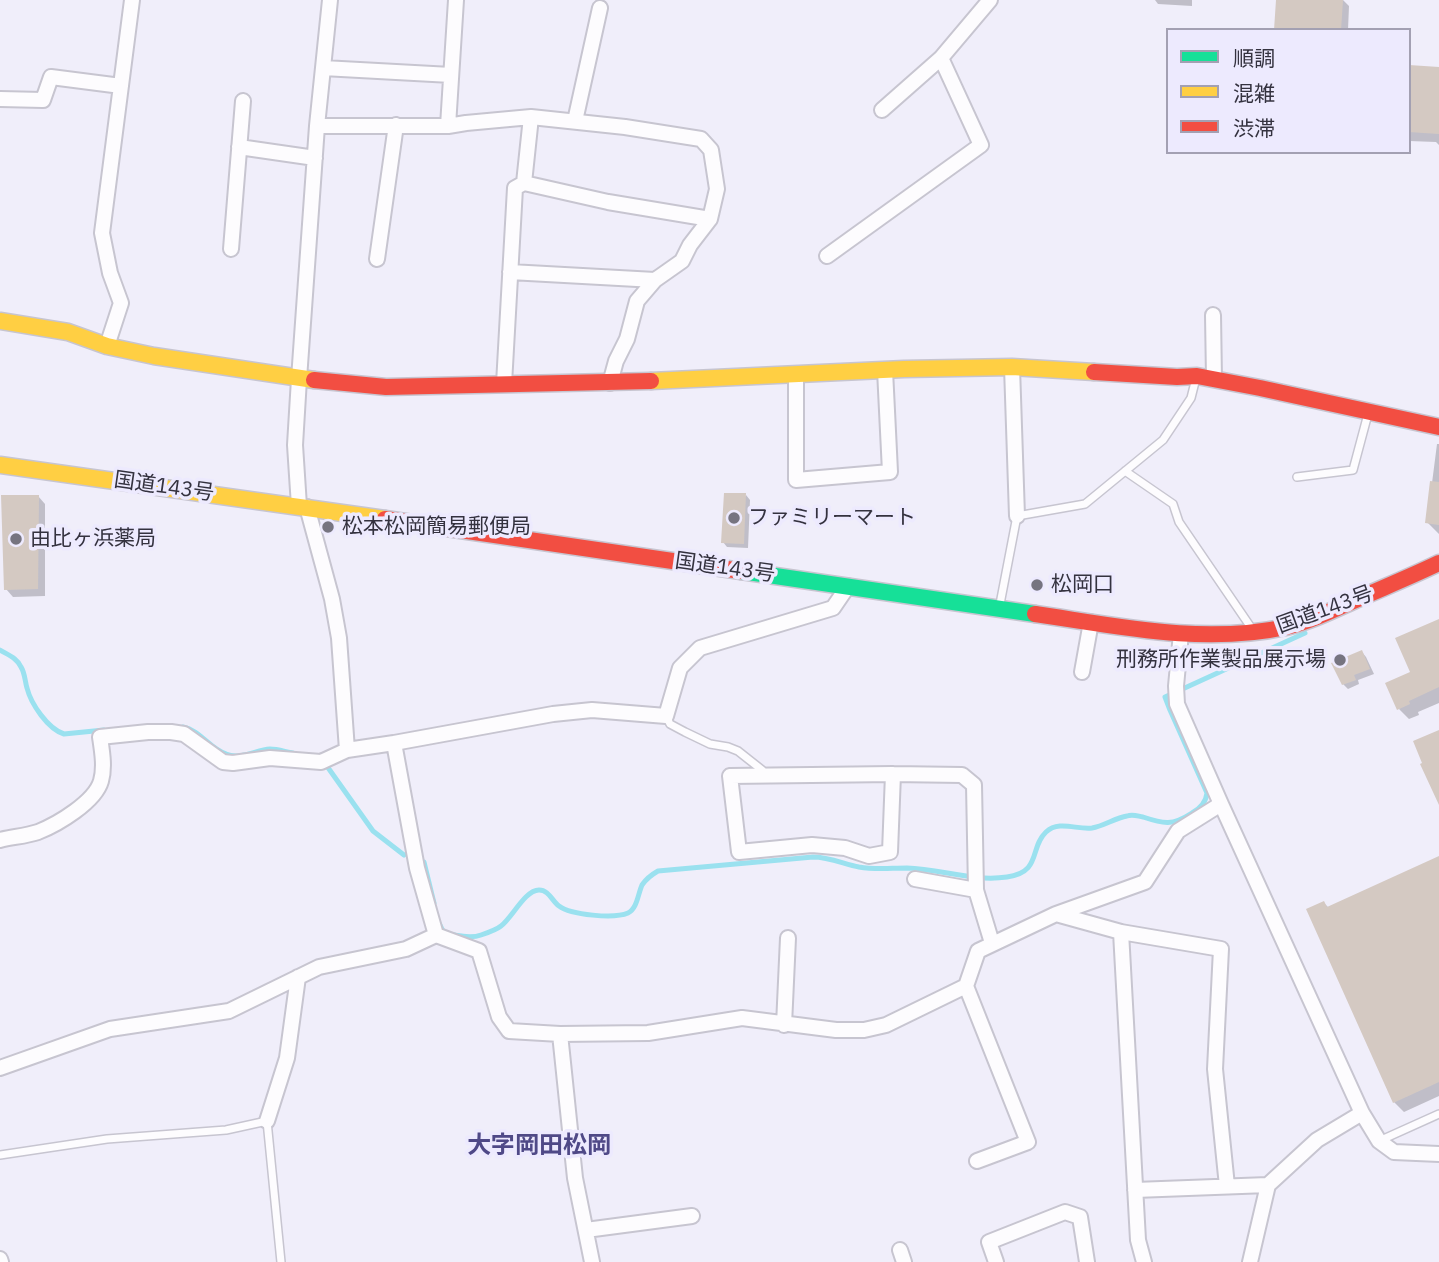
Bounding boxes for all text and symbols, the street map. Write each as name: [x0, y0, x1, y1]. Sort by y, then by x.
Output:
legend: [1166, 28, 1411, 154]
text: 順調: [1233, 44, 1275, 72]
text: 混雑: [1233, 79, 1275, 107]
text: 渋滞: [1233, 114, 1275, 142]
street label: 国道143号: [112, 468, 216, 506]
place label: ファミリーマート: [748, 505, 916, 531]
marker: ファミリーマート: [726, 510, 742, 526]
place label: 松本松岡簡易郵便局: [342, 514, 531, 540]
marker: 松本松岡簡易郵便局: [320, 519, 336, 535]
place label: 由比ヶ浜薬局: [30, 526, 156, 552]
marker: 由比ヶ浜薬局: [8, 531, 24, 547]
street label: 国道143号: [673, 549, 777, 587]
place label: 松岡口: [1051, 572, 1114, 598]
marker: 松岡口: [1029, 577, 1045, 593]
street label: 国道143号: [1273, 581, 1377, 639]
place label: 刑務所作業製品展示場: [1116, 647, 1326, 673]
marker: 刑務所作業製品展示場: [1332, 652, 1348, 668]
district label: 大字岡田松岡: [467, 1132, 611, 1160]

